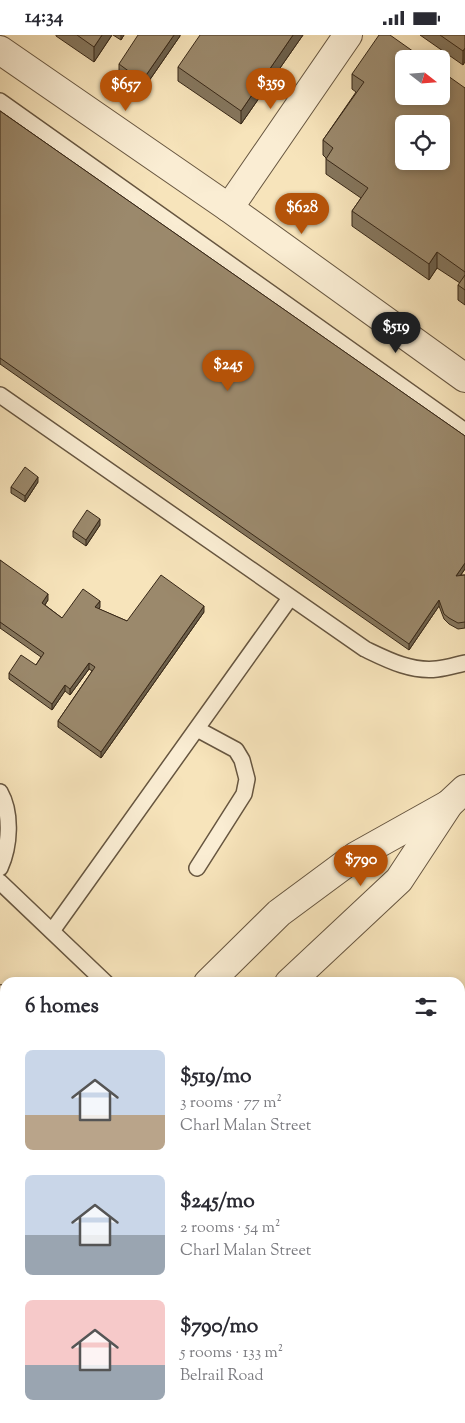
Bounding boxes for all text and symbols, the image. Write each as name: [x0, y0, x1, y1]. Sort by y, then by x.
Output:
text: 14:34: [25, 4, 63, 31]
north arrow: [395, 50, 450, 105]
map controls: [395, 50, 450, 170]
pin: $359: [241, 67, 301, 110]
pin: $657: [96, 69, 156, 112]
text: $359: [257, 72, 285, 95]
text: $657: [111, 74, 141, 97]
button: locate: [395, 115, 450, 170]
pin: $628: [272, 193, 332, 235]
text: $628: [286, 197, 318, 220]
pin: $519: [366, 311, 426, 354]
text: $519: [382, 316, 410, 339]
pin: $245: [198, 349, 258, 392]
text: $245: [213, 354, 243, 377]
pin: $790: [331, 845, 391, 887]
text: $790: [345, 849, 377, 872]
text: 6 homes: [25, 992, 99, 1022]
icon: filters: [412, 993, 440, 1021]
text: $519/mo: [180, 1062, 251, 1092]
icon: home: [65, 1070, 125, 1130]
text: 3 rooms · 77 m²: [180, 1092, 282, 1115]
text: Charl Malan Street: [180, 1115, 311, 1138]
text: $245/mo: [180, 1187, 255, 1217]
icon: home: [65, 1195, 125, 1255]
text: 2 rooms · 54 m²: [180, 1217, 280, 1240]
text: Charl Malan Street: [180, 1240, 311, 1263]
text: $790/mo: [180, 1312, 258, 1342]
icon: home: [65, 1320, 125, 1380]
text: 5 rooms · 133 m²: [180, 1342, 283, 1365]
text: Belrail Road: [180, 1365, 264, 1388]

